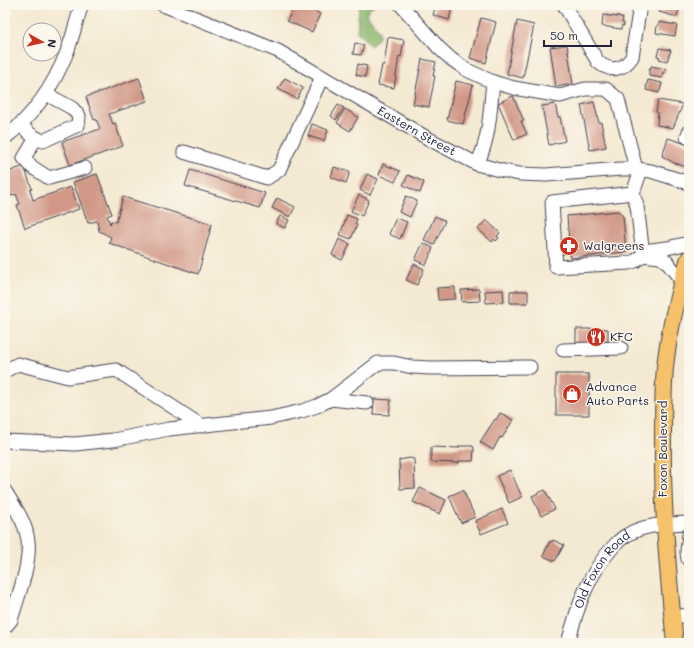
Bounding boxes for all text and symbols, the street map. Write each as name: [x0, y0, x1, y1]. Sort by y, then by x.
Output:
north arrow: [22, 22, 62, 62]
scale bar: [544, 22, 611, 48]
text: 50 m: [550, 27, 578, 43]
text: N: [44, 38, 60, 49]
street label: Eastern Street: [375, 102, 459, 159]
pharmacy icon: Walgreens: [558, 235, 580, 257]
place label: Walgreens: [583, 237, 645, 253]
restaurant icon: KFC: [585, 326, 607, 348]
place label: KFC: [610, 328, 633, 344]
place label: Advance Auto Parts: [586, 378, 649, 408]
shop icon: Advance Auto Parts: [561, 383, 583, 405]
street label: Foxon Boulevard: [654, 400, 670, 497]
street label: Old Foxon Road: [570, 526, 633, 611]

